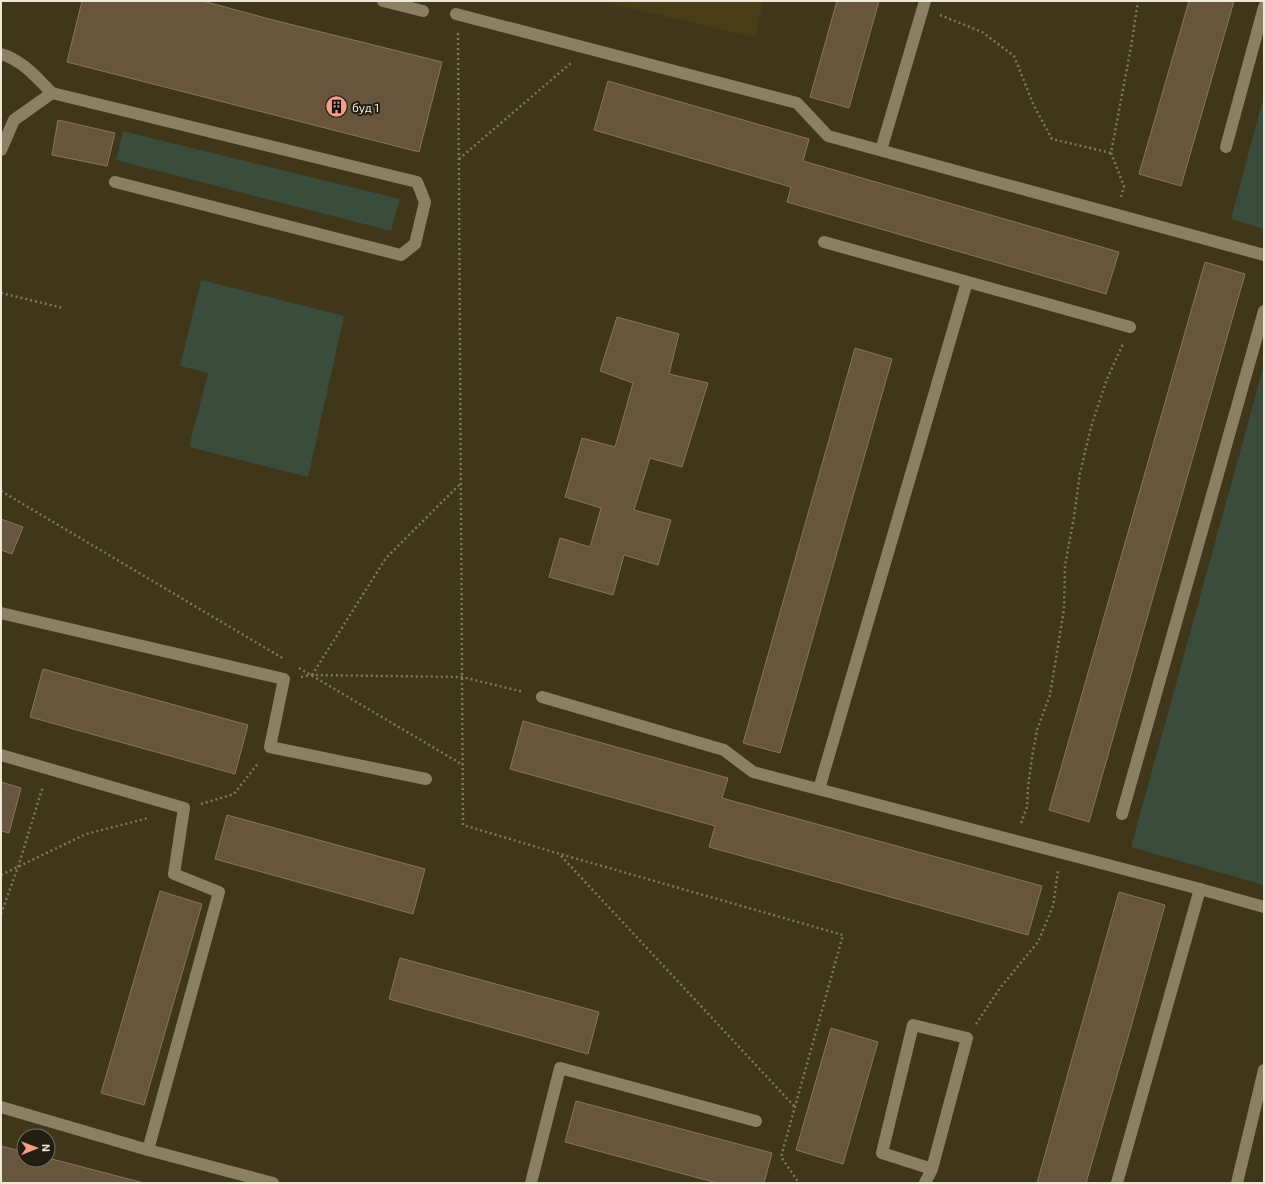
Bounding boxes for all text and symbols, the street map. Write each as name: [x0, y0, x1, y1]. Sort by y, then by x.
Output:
building icon: буд 1: [323, 94, 349, 120]
place label: буд 1: [352, 100, 379, 115]
north arrow: [16, 1128, 56, 1168]
text: N: [40, 1144, 53, 1152]

